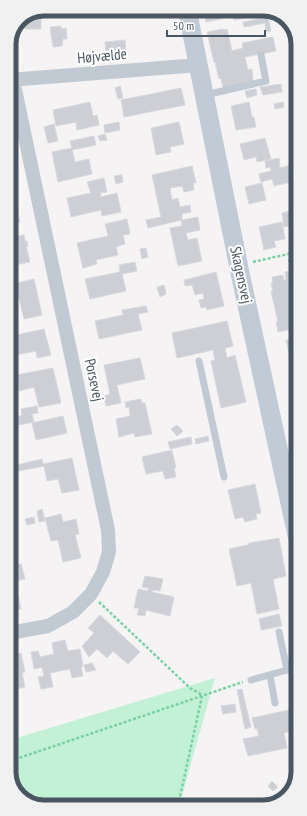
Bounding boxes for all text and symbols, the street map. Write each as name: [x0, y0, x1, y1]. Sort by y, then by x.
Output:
scale bar: [167, 12, 265, 38]
text: 50 m: [173, 18, 194, 33]
street label: Højvælde: [76, 44, 127, 67]
street label: Skagensvej: [226, 245, 257, 305]
street label: Porsevej: [81, 357, 108, 403]

